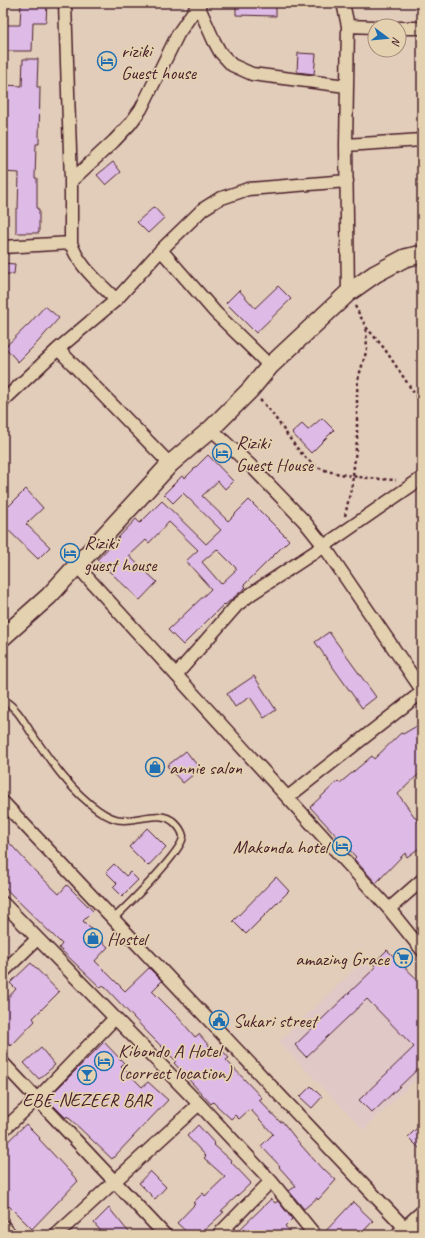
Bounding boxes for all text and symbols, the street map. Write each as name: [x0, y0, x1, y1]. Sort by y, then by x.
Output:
north arrow: [367, 18, 407, 58]
text: N: [388, 36, 404, 48]
place label: riziki Guest house: [121, 39, 198, 85]
hotel icon: riziki Guest house: [96, 50, 118, 72]
place label: Riziki Guest House: [236, 431, 315, 477]
hotel icon: Riziki Guest House: [211, 442, 233, 464]
place label: Riziki guest house: [84, 531, 158, 577]
hotel icon: Riziki guest house: [59, 542, 81, 564]
shop icon: annie salon: [144, 756, 166, 778]
place label: annie salon: [169, 756, 242, 780]
place label: Makonda hotel: [233, 835, 332, 859]
hotel icon: Makonda hotel: [331, 835, 353, 857]
shop icon: Hostel: [82, 927, 104, 949]
place label: Hostel: [107, 927, 150, 951]
place label: amazing Grace: [295, 947, 391, 971]
supermarket icon: amazing Grace: [392, 947, 414, 969]
public building icon: Sukari street: [208, 1009, 230, 1031]
place label: Sukari street: [233, 1009, 320, 1033]
place label: Kibondo A Hotel (correct location): [118, 1039, 233, 1085]
hotel icon: Kibondo A Hotel (correct location): [93, 1050, 115, 1072]
bar icon: EBE-NEZEER BAR: [76, 1064, 98, 1086]
place label: EBE-NEZEER BAR: [22, 1088, 154, 1112]

